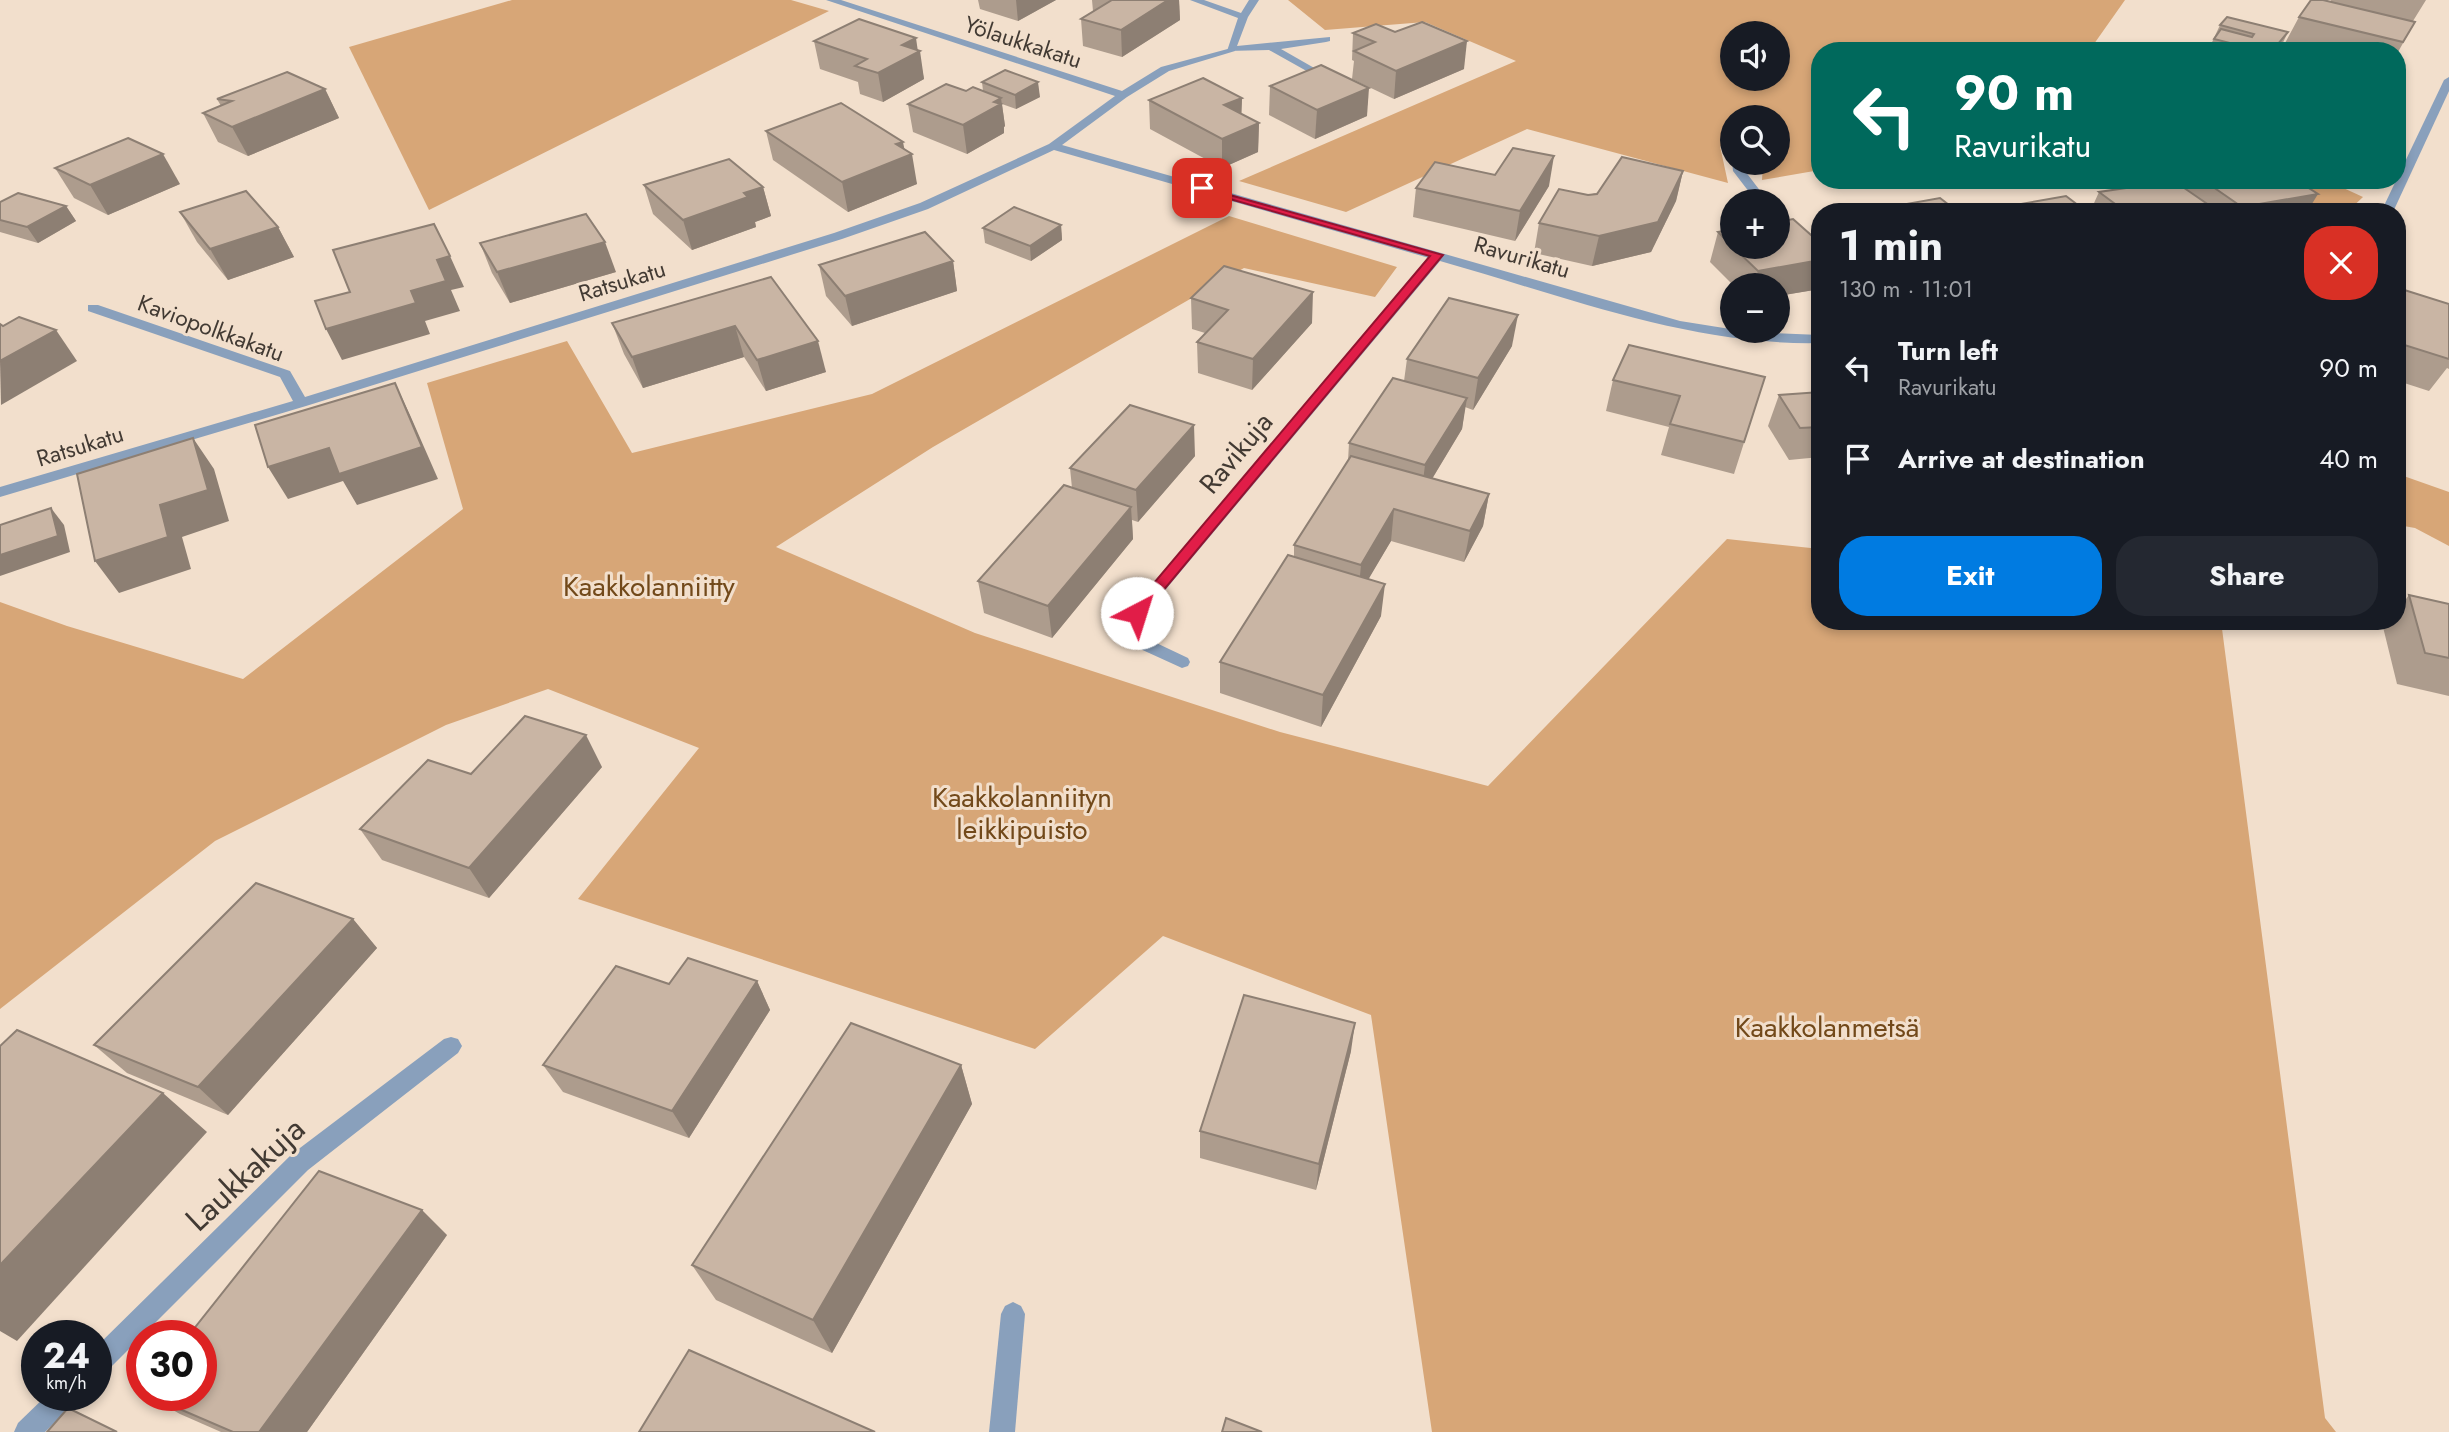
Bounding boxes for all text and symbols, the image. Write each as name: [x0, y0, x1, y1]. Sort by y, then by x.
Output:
street label: Yölaukkakatu: [960, 7, 1086, 77]
map controls: [1720, 21, 1790, 343]
button: sound: [1720, 21, 1790, 91]
text: 90 m: [1954, 58, 2074, 128]
icon: left: [1839, 70, 1930, 161]
button: search: [1720, 105, 1790, 175]
text: Ravurikatu: [1954, 123, 2091, 169]
pin: [1172, 158, 1232, 218]
icon: arrive: [1183, 169, 1221, 207]
button: +: [1720, 189, 1790, 259]
text: 1 min: [1839, 215, 1943, 276]
button: close: [2304, 226, 2378, 300]
street label: Ravurikatu: [1470, 227, 1574, 287]
street label: Ratsukatu: [574, 252, 670, 310]
text: 130 m · 11:01: [1839, 272, 1973, 306]
button: −: [1720, 273, 1790, 343]
street label: Kaviopolkkakatu: [133, 286, 289, 370]
text: Turn left: [1898, 332, 1998, 370]
icon: left: [1839, 349, 1877, 387]
text: 90 m: [2319, 349, 2378, 387]
text: Ravurikatu: [1898, 370, 1997, 404]
street label: Ravikuja: [1189, 403, 1283, 503]
street label: Ratsukatu: [32, 417, 128, 475]
icon: arrive: [1839, 440, 1877, 478]
text: Arrive at destination: [1898, 440, 2145, 478]
text: 40 m: [2319, 440, 2378, 478]
button: Exit: [1839, 536, 2102, 616]
button: Share: [2116, 536, 2378, 616]
park label: Kaakkolanniitty: [563, 566, 736, 607]
position arrow: [1100, 576, 1174, 650]
park label: Kaakkolanniityn leikkipuisto: [932, 777, 1112, 850]
park label: Kaakkolanmetsä: [1735, 1007, 1919, 1048]
street label: Laukkakuja: [175, 1106, 315, 1242]
speed limit sign: 30: [126, 1320, 217, 1411]
text: 24: [43, 1331, 90, 1381]
text: km/h: [46, 1370, 87, 1396]

